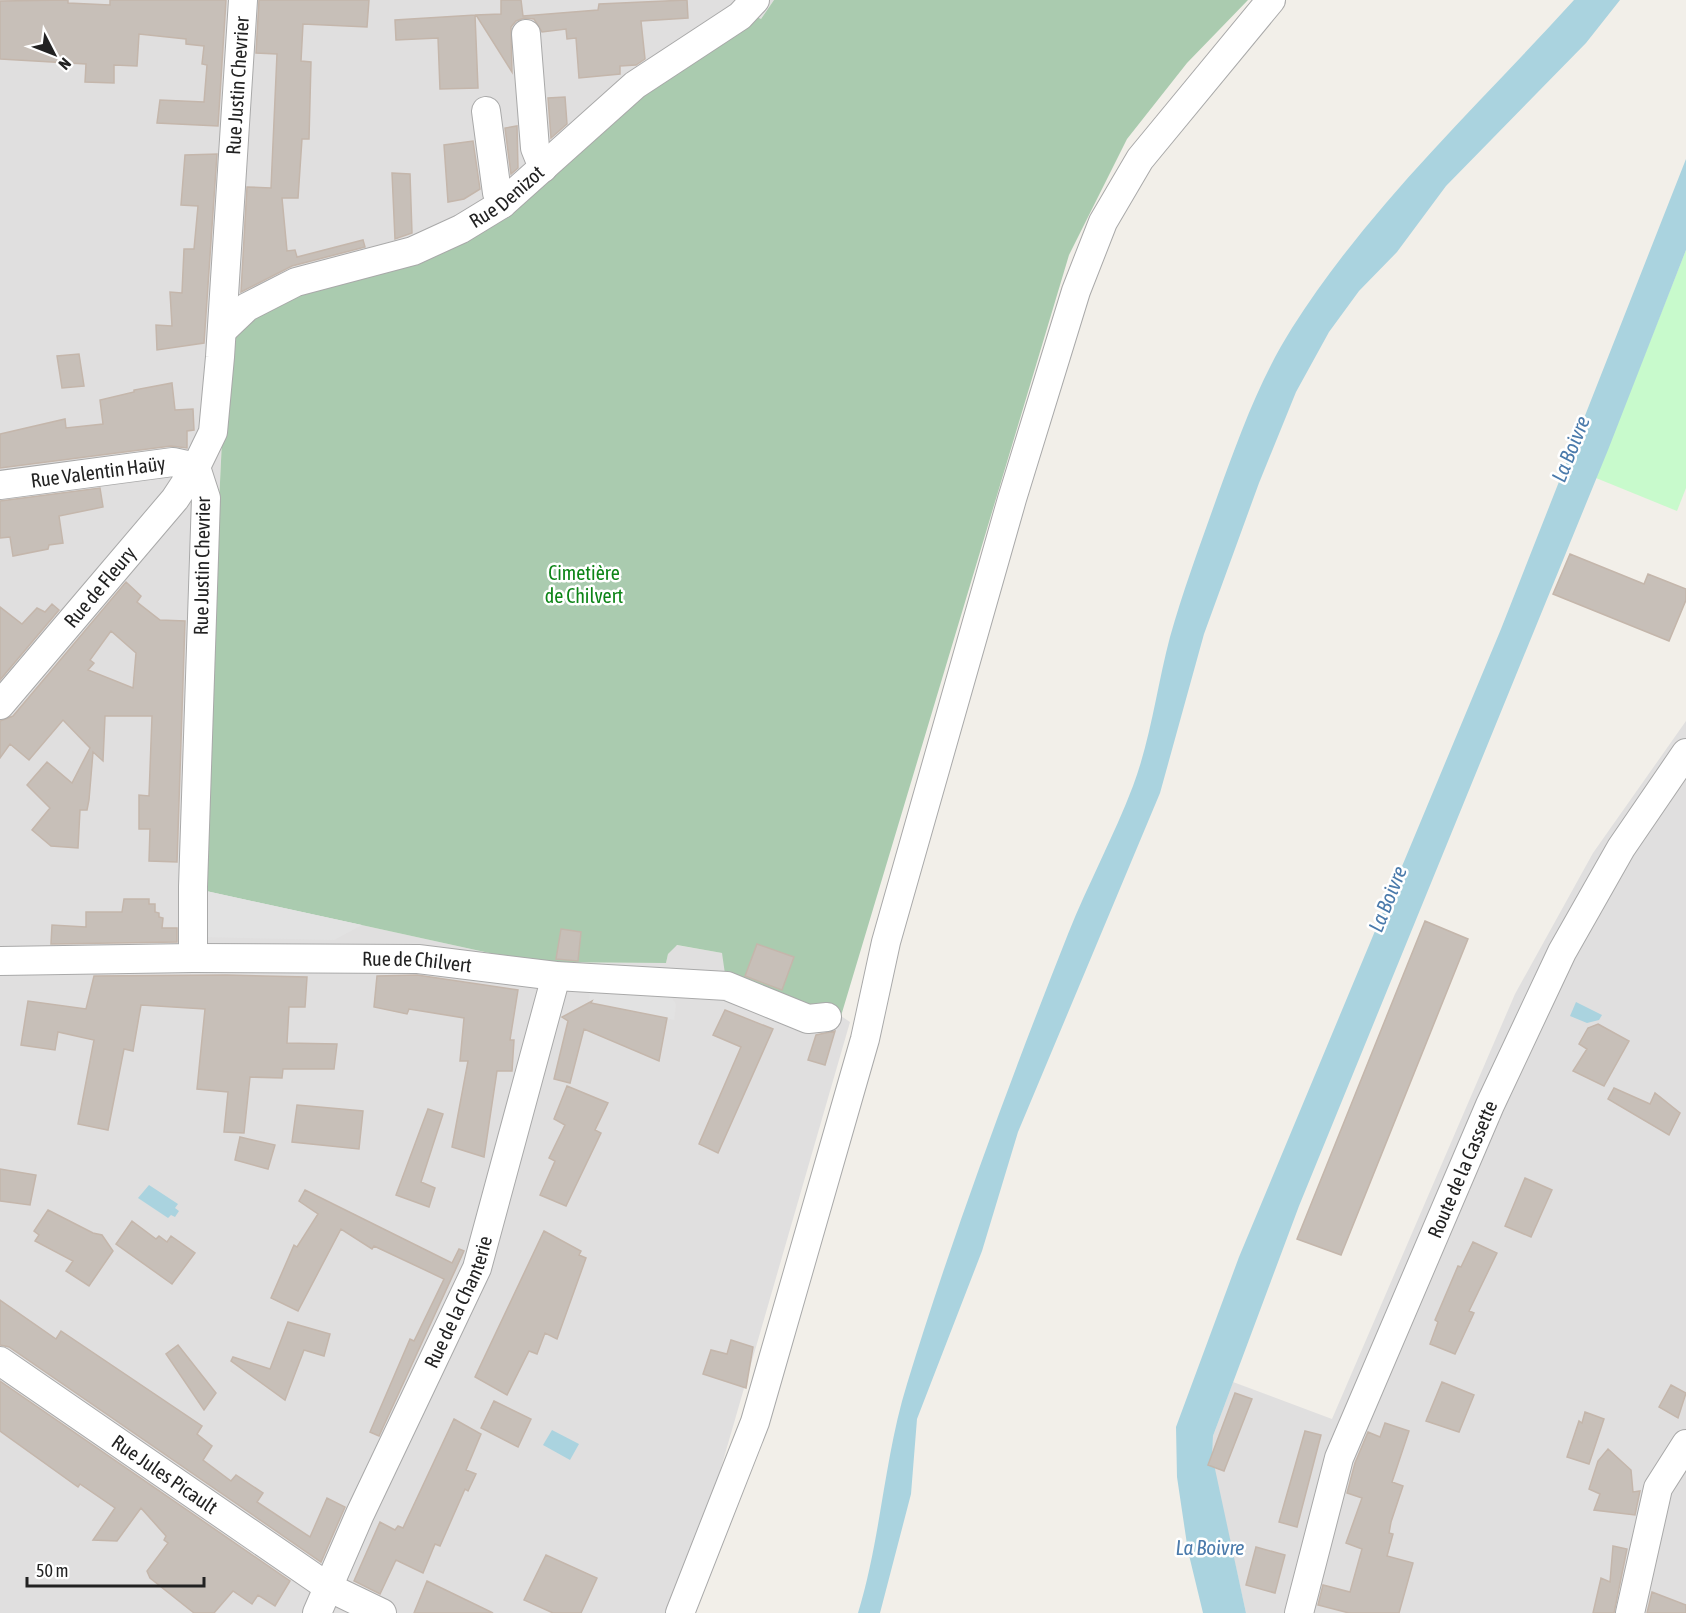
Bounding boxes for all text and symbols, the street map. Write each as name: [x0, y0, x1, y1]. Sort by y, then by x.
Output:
street label: Rue Justin Chevrier: [221, 14, 253, 156]
north arrow: [24, 24, 84, 84]
text: N: [55, 55, 75, 74]
street label: Rue Denizot: [465, 160, 548, 232]
water label: La Boivre: [1546, 412, 1594, 485]
street label: Rue Valentin Haüy: [29, 451, 167, 492]
street label: Rue Justin Chevrier: [189, 495, 214, 636]
street label: Rue de Fleury: [59, 541, 140, 632]
park label: Cimetière de Chilvert: [545, 561, 623, 607]
water label: La Boivre: [1363, 862, 1411, 935]
street label: Rue de Chilvert: [362, 947, 473, 977]
street label: Route de la Cassette: [1422, 1097, 1502, 1241]
street label: Rue de la Chanterie: [419, 1233, 496, 1372]
street label: Rue Jules Picault: [108, 1430, 222, 1519]
water label: La Boivre: [1175, 1535, 1245, 1559]
scale bar: [27, 1550, 204, 1588]
text: 50 m: [36, 1560, 68, 1581]

